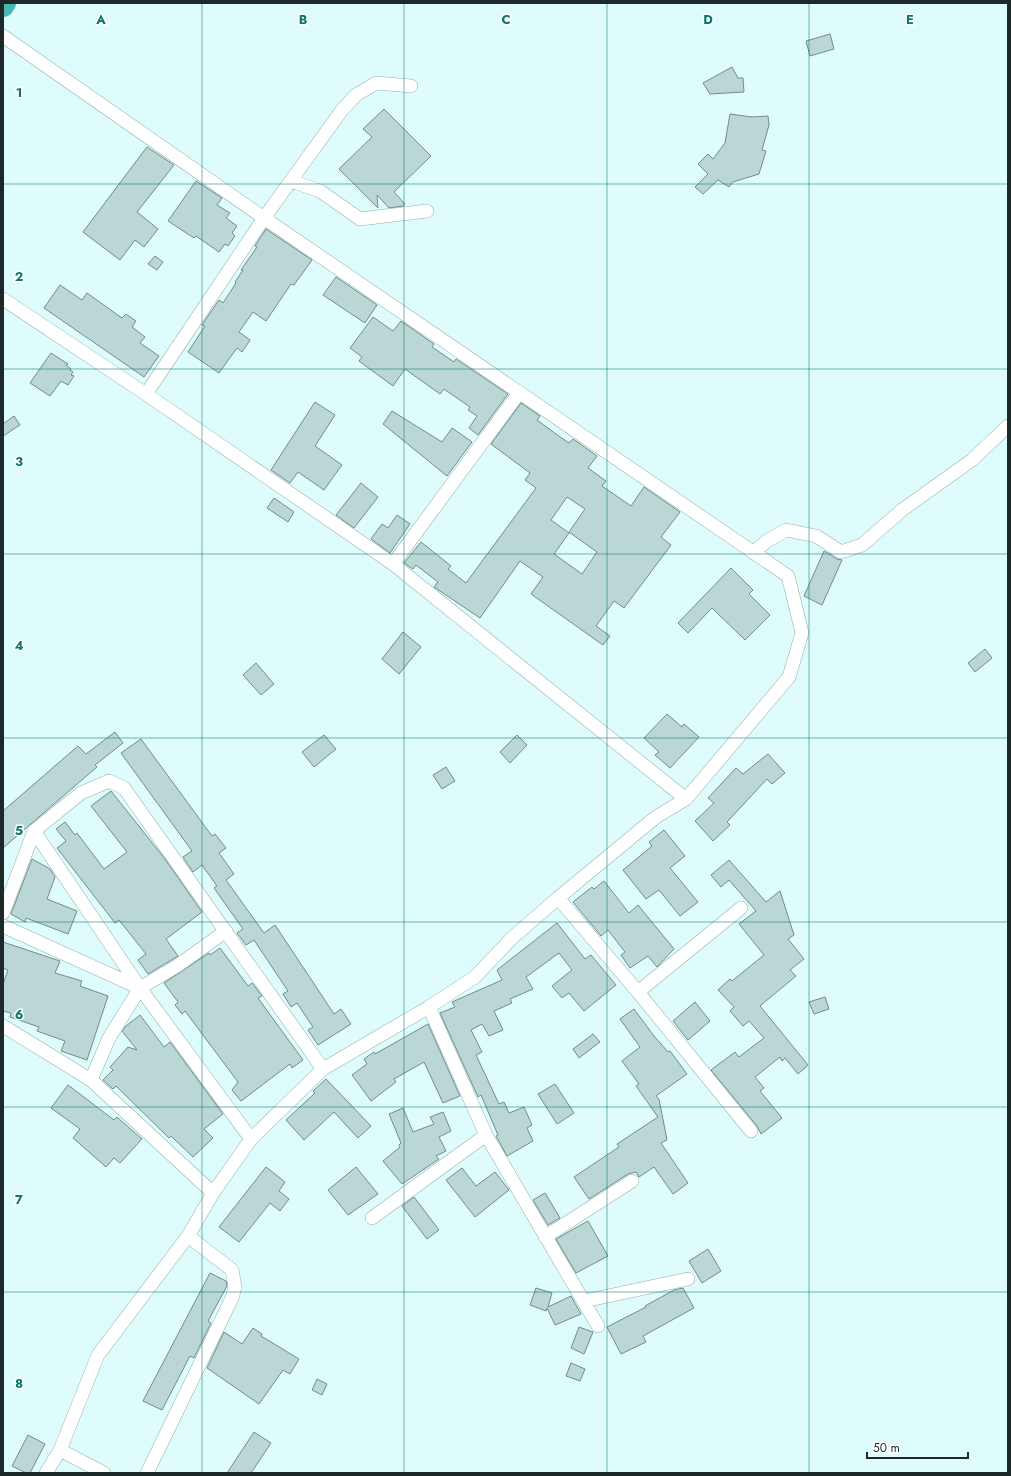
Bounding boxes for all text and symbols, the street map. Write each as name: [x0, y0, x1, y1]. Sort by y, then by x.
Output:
text: A: [95, 10, 106, 29]
text: B: [299, 10, 308, 29]
text: C: [501, 10, 511, 29]
text: D: [703, 10, 713, 29]
text: E: [906, 10, 914, 29]
text: 1: [16, 83, 22, 102]
text: 2: [15, 267, 23, 286]
text: 3: [15, 452, 23, 471]
text: 4: [14, 636, 24, 655]
text: 5: [15, 821, 23, 840]
text: 6: [15, 1005, 24, 1024]
text: 7: [15, 1190, 23, 1209]
text: 8: [15, 1374, 23, 1393]
scale bar: [867, 1434, 968, 1460]
text: 50 m: [873, 1439, 900, 1457]

